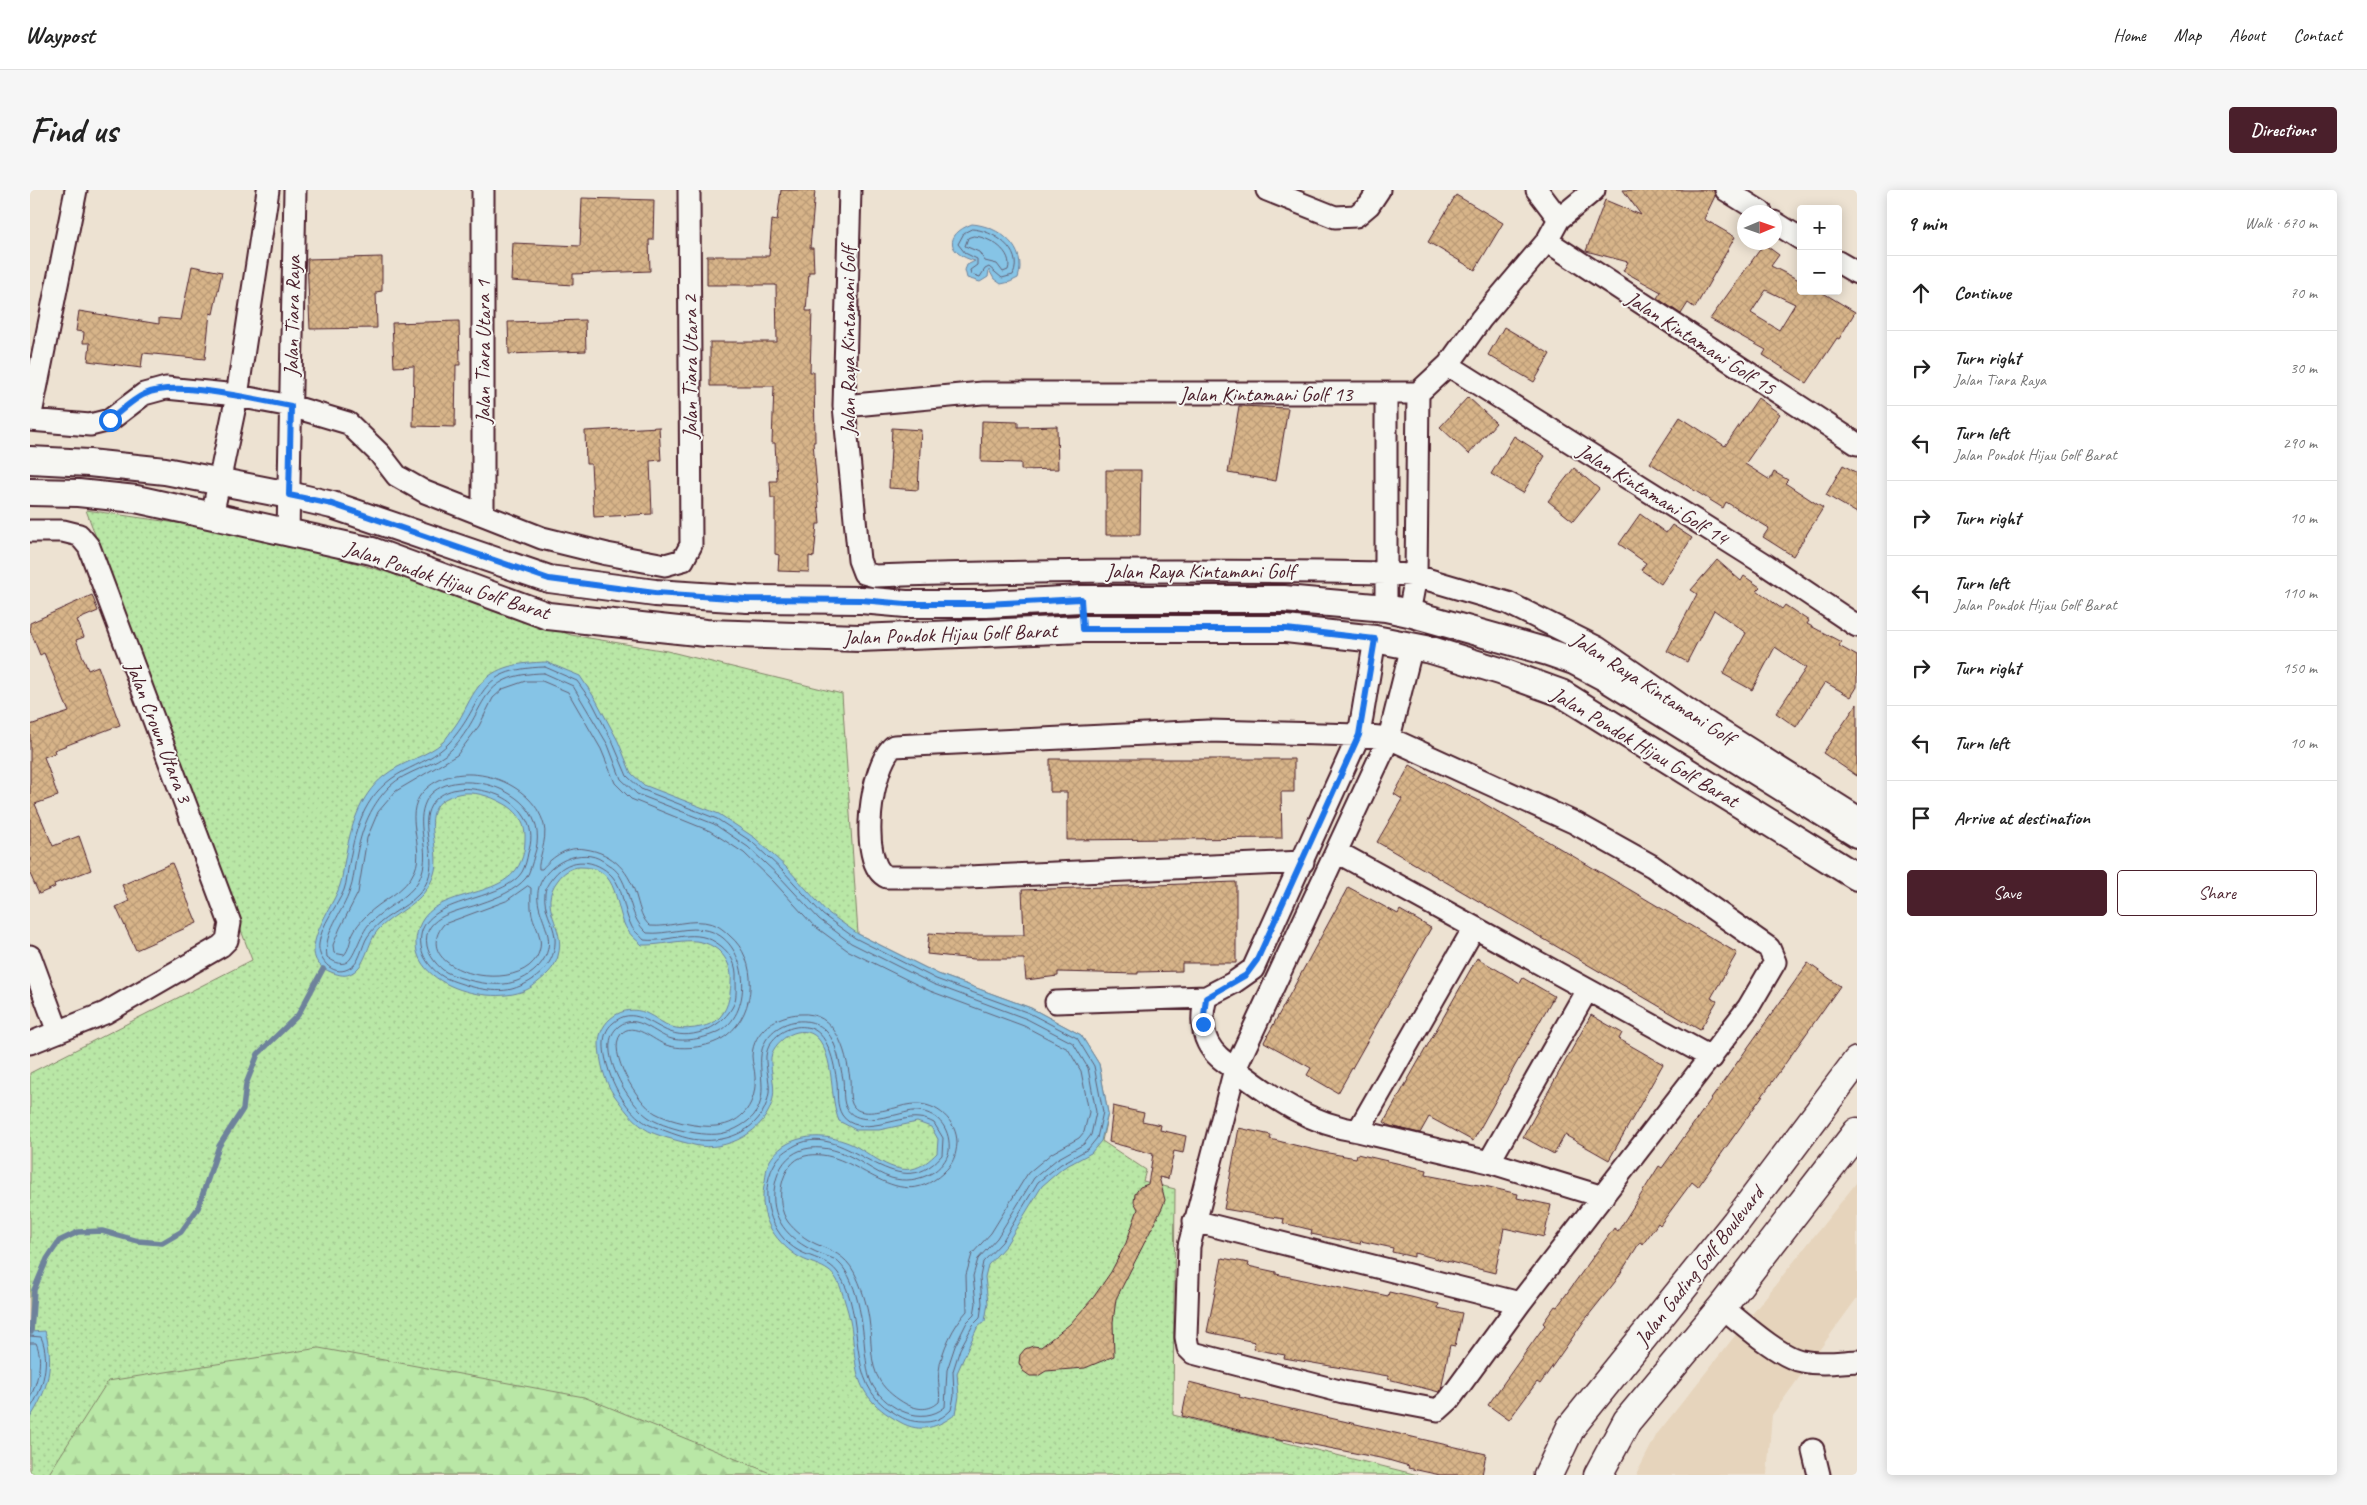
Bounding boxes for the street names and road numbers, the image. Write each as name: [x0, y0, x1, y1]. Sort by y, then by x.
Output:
street label: Jalan Raya Kintamani Golf: [835, 242, 861, 436]
street label: Jalan Tiara Raya: [278, 254, 306, 378]
street label: Jalan Tiara Utara 1: [470, 279, 496, 425]
street label: Jalan Kintamani Golf 15: [1621, 284, 1782, 402]
street label: Jalan Tiara Utara 2: [677, 294, 703, 440]
street label: Jalan Kintamani Golf 13: [1179, 381, 1354, 407]
street label: Jalan Kintamani Golf 14: [1572, 437, 1735, 552]
street label: Jalan Pondok Hijau Golf Barat: [340, 534, 555, 626]
street label: Jalan Raya Kintamani Golf: [1105, 558, 1299, 584]
street label: Jalan Pondok Hijau Golf Barat: [842, 617, 1059, 651]
street label: Jalan Raya Kintamani Golf: [1566, 625, 1743, 753]
street label: Jalan Crown Utara 3: [120, 657, 198, 808]
street label: Jalan Pondok Hijau Golf Barat: [1546, 680, 1745, 814]
street label: Jalan Gading Golf Boulevard: [1628, 1178, 1772, 1352]

